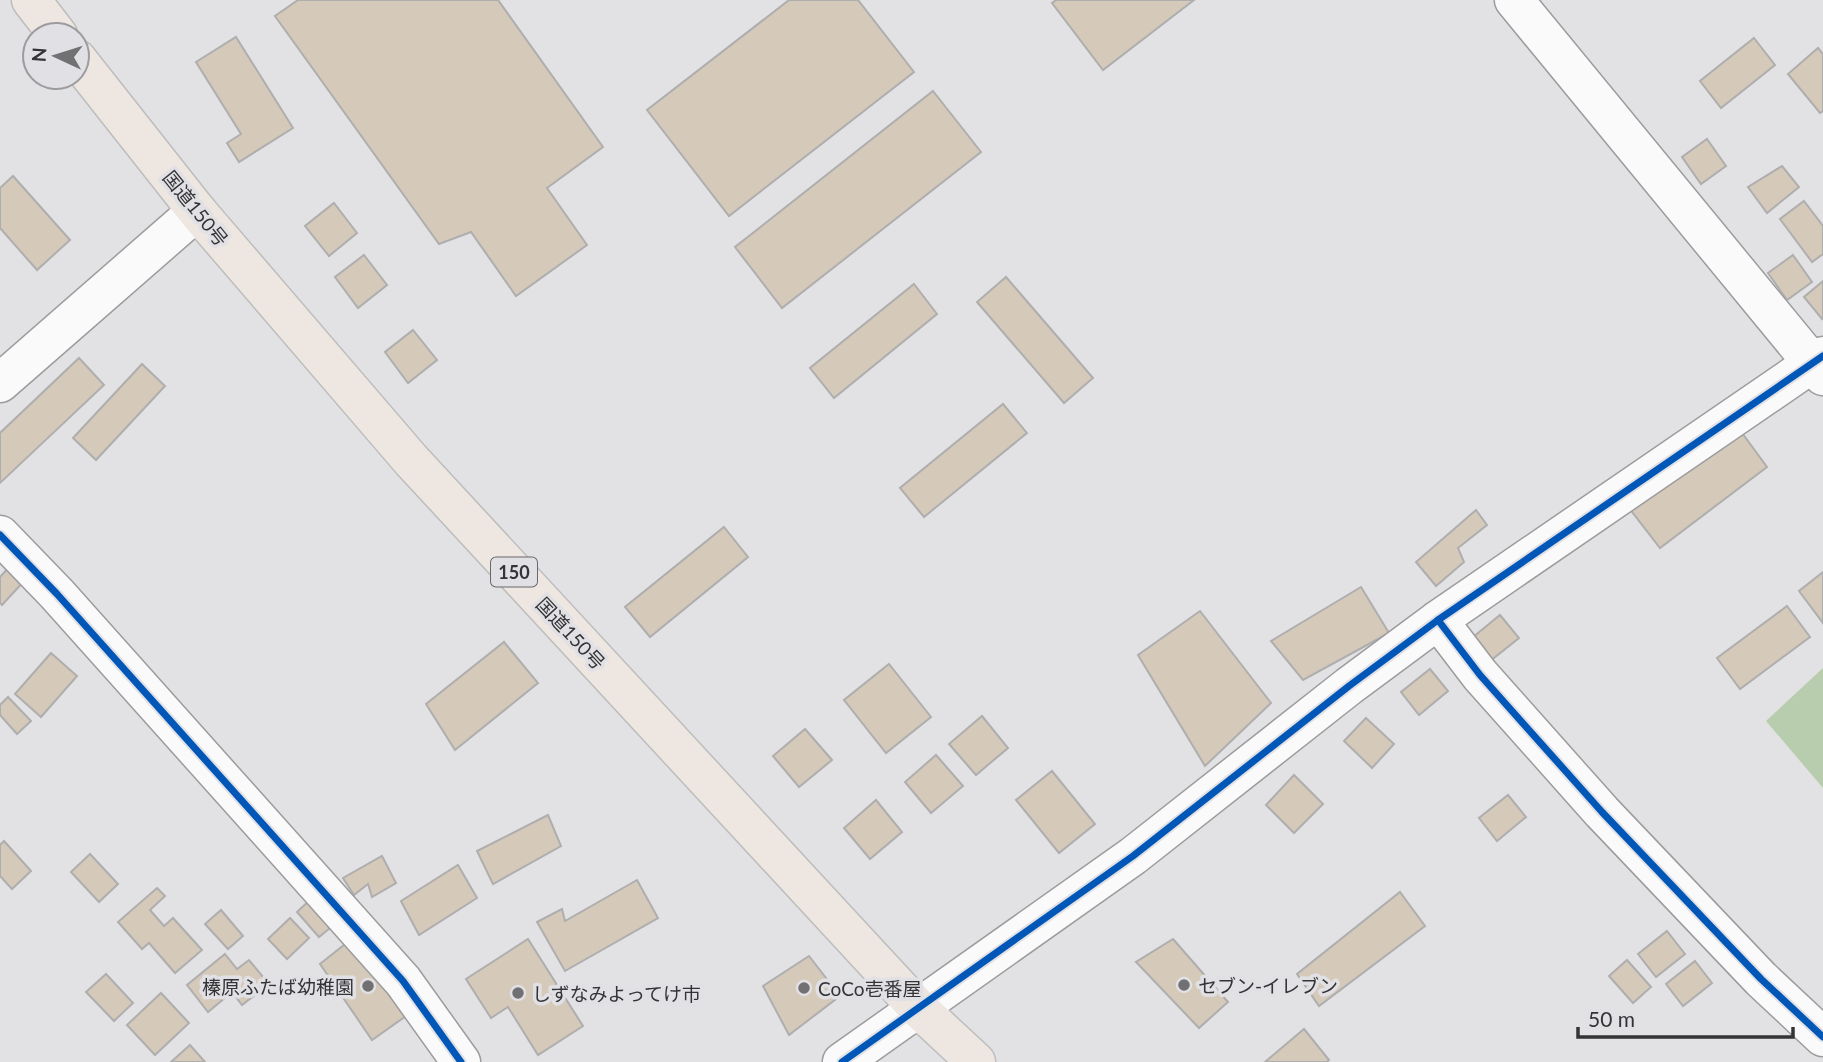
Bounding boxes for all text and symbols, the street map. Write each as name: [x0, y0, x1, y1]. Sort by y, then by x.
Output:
north arrow: [21, 21, 91, 91]
text: N: [27, 47, 51, 63]
street label: 国道150号: [159, 166, 233, 250]
road number: 150: [491, 558, 537, 586]
street label: 国道150号: [532, 592, 610, 674]
place label: セブン-イレブン: [1198, 974, 1338, 997]
place label: 榛原ふたば幼稚園: [202, 975, 354, 998]
place label: CoCo壱番屋: [818, 977, 921, 1000]
marker: セブン-イレブン: [1176, 977, 1192, 993]
marker: 榛原ふたば幼稚園: [360, 978, 376, 994]
marker: CoCo壱番屋: [796, 980, 812, 996]
place label: しずなみよってけ市: [532, 982, 701, 1005]
marker: しずなみよってけ市: [510, 985, 526, 1001]
scale bar: [1578, 996, 1793, 1040]
text: 50 m: [1588, 1006, 1635, 1031]

